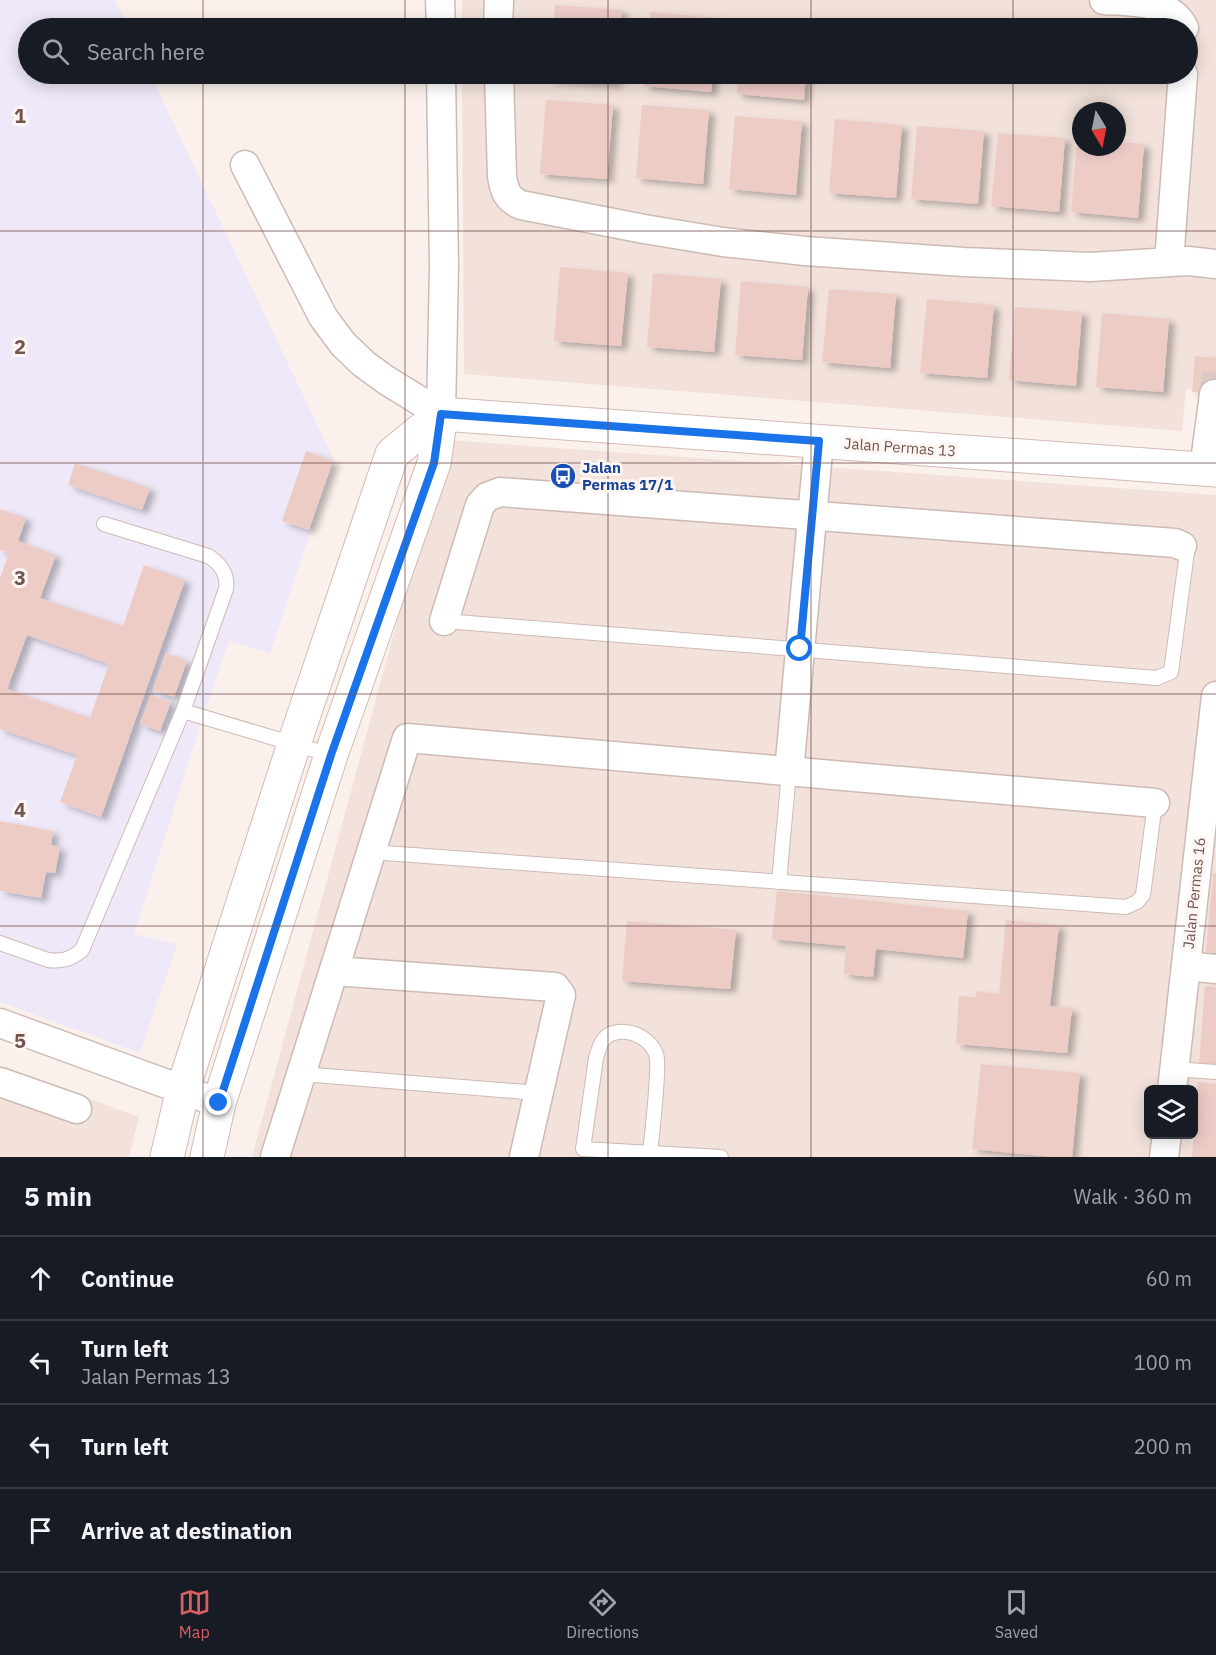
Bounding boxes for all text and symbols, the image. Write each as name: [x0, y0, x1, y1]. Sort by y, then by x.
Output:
search box: [18, 18, 1198, 84]
icon: search: [39, 35, 72, 68]
text: Search here: [87, 37, 205, 66]
text: 1: [14, 102, 26, 129]
north arrow: [1072, 102, 1126, 156]
text: 2: [14, 333, 26, 360]
street label: Jalan Permas 13: [843, 434, 957, 460]
place label: Jalan Permas 17/1: [582, 458, 673, 494]
bus stop icon: Jalan Permas 17/1: [548, 461, 578, 491]
text: 3: [14, 564, 26, 591]
route start: [786, 635, 812, 661]
text: 4: [14, 796, 26, 823]
street label: Jalan Permas 16: [1179, 836, 1209, 950]
text: 5: [14, 1027, 26, 1054]
map controls: [1144, 1085, 1198, 1139]
button: layers: [1144, 1085, 1198, 1139]
route end: [205, 1089, 231, 1115]
text: 5 min: [24, 1179, 92, 1213]
text: Walk · 360 m: [1074, 1183, 1192, 1210]
icon: ahead: [24, 1262, 57, 1295]
text: Continue: [81, 1264, 174, 1293]
text: 60 m: [1146, 1265, 1192, 1292]
text: Turn left: [81, 1334, 169, 1363]
icon: left: [24, 1346, 57, 1379]
text: 100 m: [1134, 1349, 1192, 1376]
text: Jalan Permas 13: [81, 1363, 231, 1390]
icon: left: [24, 1430, 57, 1463]
text: Turn left: [81, 1432, 169, 1461]
text: 200 m: [1134, 1433, 1192, 1460]
icon: arrive: [24, 1514, 57, 1547]
text: Arrive at destination: [81, 1516, 292, 1545]
tab: Map: [178, 1586, 211, 1642]
tab: Directions: [566, 1586, 639, 1642]
tab: Saved: [995, 1586, 1038, 1642]

